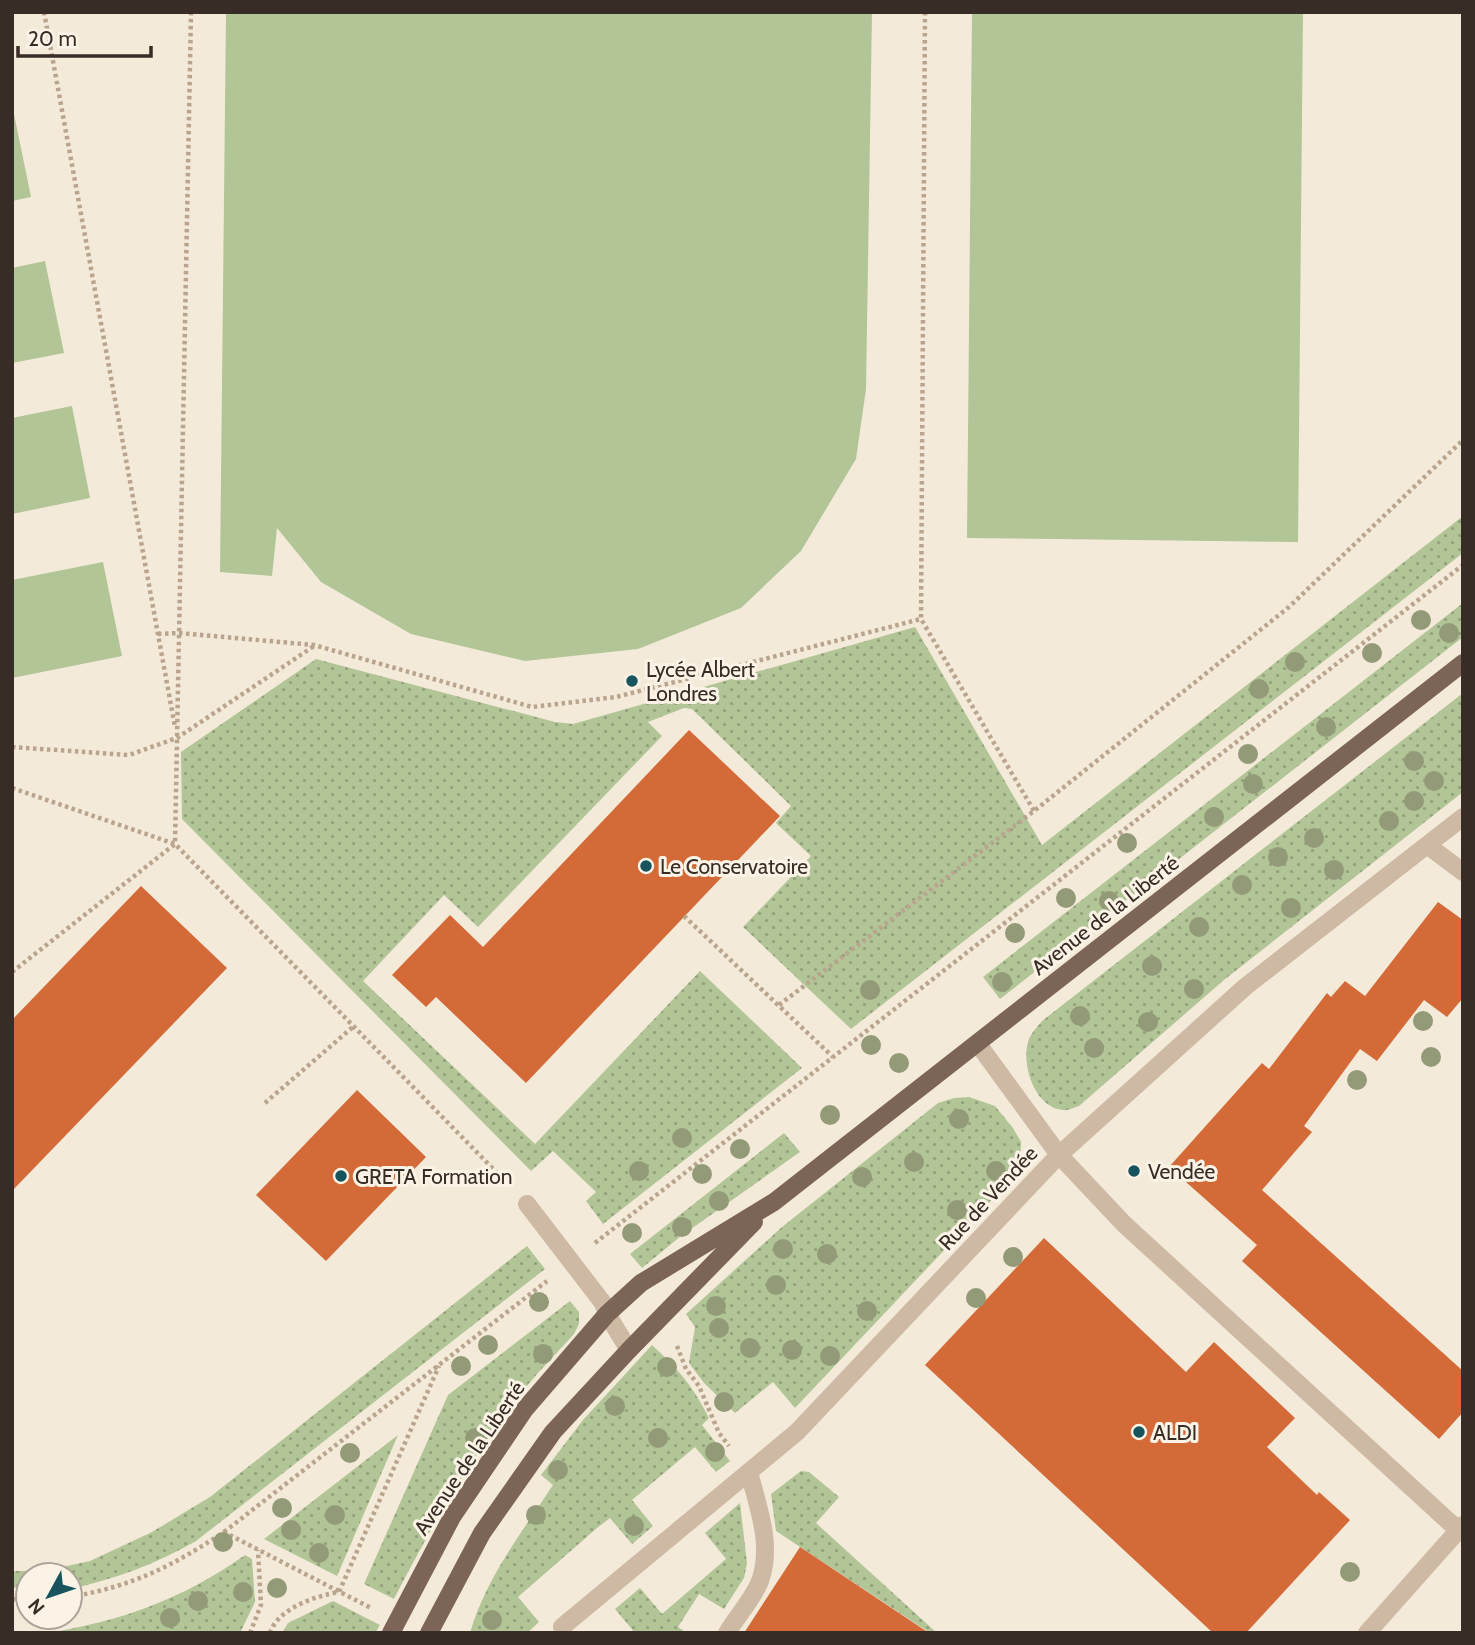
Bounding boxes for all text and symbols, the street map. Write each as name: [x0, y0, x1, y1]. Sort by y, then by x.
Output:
scale bar: [18, 14, 150, 58]
text: 20 m: [28, 26, 77, 51]
place label: Lycée Albert Londres: [646, 657, 755, 706]
marker: Lycée Albert Londres: [624, 673, 640, 689]
street label: Avenue de la Liberté: [1026, 850, 1184, 980]
place label: Le Conservatoire: [660, 854, 808, 879]
marker: Le Conservatoire: [638, 858, 654, 874]
street label: Rue de Vendée: [933, 1141, 1043, 1255]
place label: Vendée: [1148, 1159, 1215, 1184]
marker: Vendée: [1126, 1163, 1142, 1179]
place label: GRETA Formation: [355, 1164, 512, 1189]
marker: GRETA Formation: [333, 1168, 349, 1184]
street label: Avenue de la Liberté: [408, 1376, 530, 1540]
place label: ALDI: [1153, 1420, 1197, 1445]
marker: ALDI: [1131, 1424, 1147, 1440]
north arrow: [14, 1561, 84, 1631]
text: N: [23, 1594, 49, 1619]

